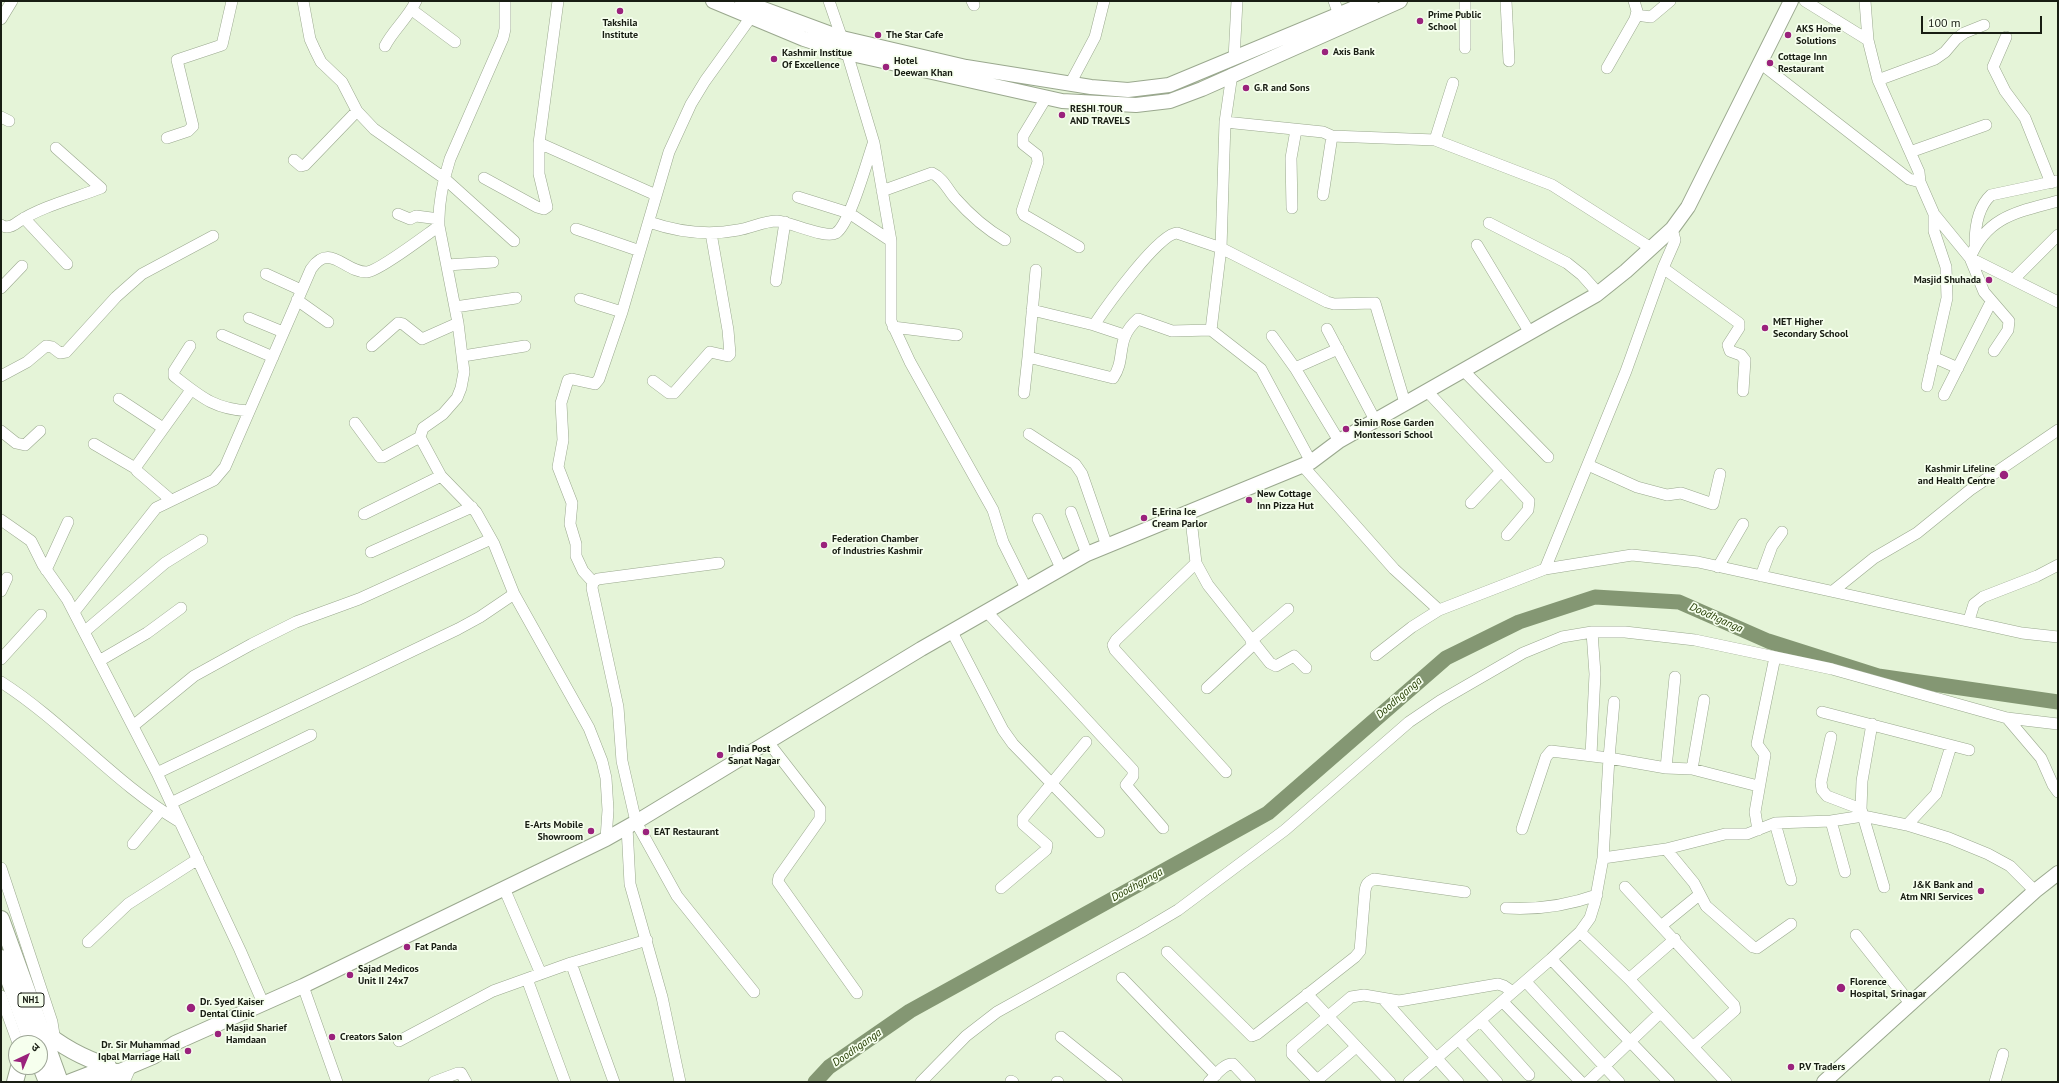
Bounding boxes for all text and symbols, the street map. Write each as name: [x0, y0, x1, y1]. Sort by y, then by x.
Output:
marker: Takshila Institute: [615, 6, 625, 16]
scale bar: [1923, 8, 2044, 34]
place label: Prime Public School: [1428, 9, 1481, 32]
text: 100 m: [1928, 15, 1961, 30]
marker: Prime Public School: [1415, 16, 1425, 26]
place label: Takshila Institute: [602, 17, 638, 40]
place label: AKS Home Solutions: [1796, 23, 1841, 46]
place label: The Star Cafe: [886, 29, 943, 41]
marker: The Star Cafe: [873, 30, 883, 40]
marker: AKS Home Solutions: [1783, 30, 1793, 40]
place label: Axis Bank: [1333, 46, 1375, 58]
place label: Kashmir Institue Of Excellence: [782, 47, 852, 70]
marker: Axis Bank: [1320, 47, 1330, 57]
place label: Cottage Inn Restaurant: [1778, 51, 1827, 74]
marker: Kashmir Institue Of Excellence: [769, 54, 779, 64]
place label: Hotel Deewan Khan: [894, 55, 953, 78]
marker: Cottage Inn Restaurant: [1765, 58, 1775, 68]
marker: Hotel Deewan Khan: [881, 62, 891, 72]
place label: G.R and Sons: [1254, 82, 1310, 94]
marker: G.R and Sons: [1241, 83, 1251, 93]
place label: RESHI TOUR AND TRAVELS: [1070, 103, 1130, 126]
marker: RESHI TOUR AND TRAVELS: [1057, 110, 1067, 120]
place label: Masjid Shuhada: [1914, 274, 1981, 286]
marker: Masjid Shuhada: [1984, 275, 1994, 285]
place label: MET Higher Secondary School: [1773, 316, 1848, 340]
marker: MET Higher Secondary School: [1760, 323, 1770, 333]
place label: Simin Rose Garden Montessori School: [1354, 417, 1434, 440]
marker: Simin Rose Garden Montessori School: [1341, 424, 1351, 434]
place label: Kashmir Lifeline and Health Centre: [1918, 463, 1995, 486]
marker: Kashmir Lifeline and Health Centre: [1998, 469, 2010, 481]
place label: New Cottage Inn Pizza Hut: [1257, 488, 1314, 512]
marker: New Cottage Inn Pizza Hut: [1244, 495, 1254, 505]
place label: E,Erina Ice Cream Parlor: [1152, 506, 1207, 530]
marker: E,Erina Ice Cream Parlor: [1139, 513, 1149, 523]
place label: Federation Chamber of Industries Kashmir: [832, 533, 923, 556]
marker: Federation Chamber of Industries Kashmir: [819, 540, 829, 550]
water label: Doodhganga: [1687, 600, 1745, 636]
water label: Doodhganga: [1373, 674, 1425, 722]
place label: India Post Sanat Nagar: [728, 743, 780, 766]
marker: India Post Sanat Nagar: [715, 750, 725, 760]
place label: E-Arts Mobile Showroom: [525, 819, 583, 842]
marker: E-Arts Mobile Showroom: [586, 826, 596, 836]
place label: EAT Restaurant: [654, 826, 719, 838]
marker: EAT Restaurant: [641, 827, 651, 837]
water label: Doodhganga: [1109, 865, 1165, 905]
place label: J&K Bank and Atm NRI Services: [1900, 879, 1973, 902]
marker: J&K Bank and Atm NRI Services: [1976, 886, 1986, 896]
place label: Fat Panda: [415, 941, 457, 953]
marker: Fat Panda: [402, 942, 412, 952]
place label: Sajad Medicos Unit II 24x7: [358, 963, 419, 986]
marker: Sajad Medicos Unit II 24x7: [345, 970, 355, 980]
place label: Florence Hospital, Srinagar: [1850, 976, 1926, 1000]
marker: Florence Hospital, Srinagar: [1835, 982, 1847, 994]
road number: NH1: [18, 993, 44, 1007]
place label: Dr. Syed Kaiser Dental Clinic: [200, 996, 264, 1020]
marker: Dr. Syed Kaiser Dental Clinic: [185, 1002, 197, 1014]
place label: Masjid Sharief Hamdaan: [226, 1022, 287, 1046]
water label: Doodhganga: [830, 1026, 884, 1070]
marker: Masjid Sharief Hamdaan: [213, 1029, 223, 1039]
place label: Creators Salon: [340, 1031, 402, 1043]
marker: Creators Salon: [327, 1032, 337, 1042]
north arrow: [8, 1035, 48, 1075]
place label: Dr. Sir Muhammad Iqbal Marriage Hall: [98, 1039, 180, 1062]
text: उ: [28, 1040, 43, 1054]
marker: Dr. Sir Muhammad Iqbal Marriage Hall: [183, 1046, 193, 1056]
place label: P.V Traders: [1799, 1061, 1845, 1073]
marker: P.V Traders: [1786, 1062, 1796, 1072]

